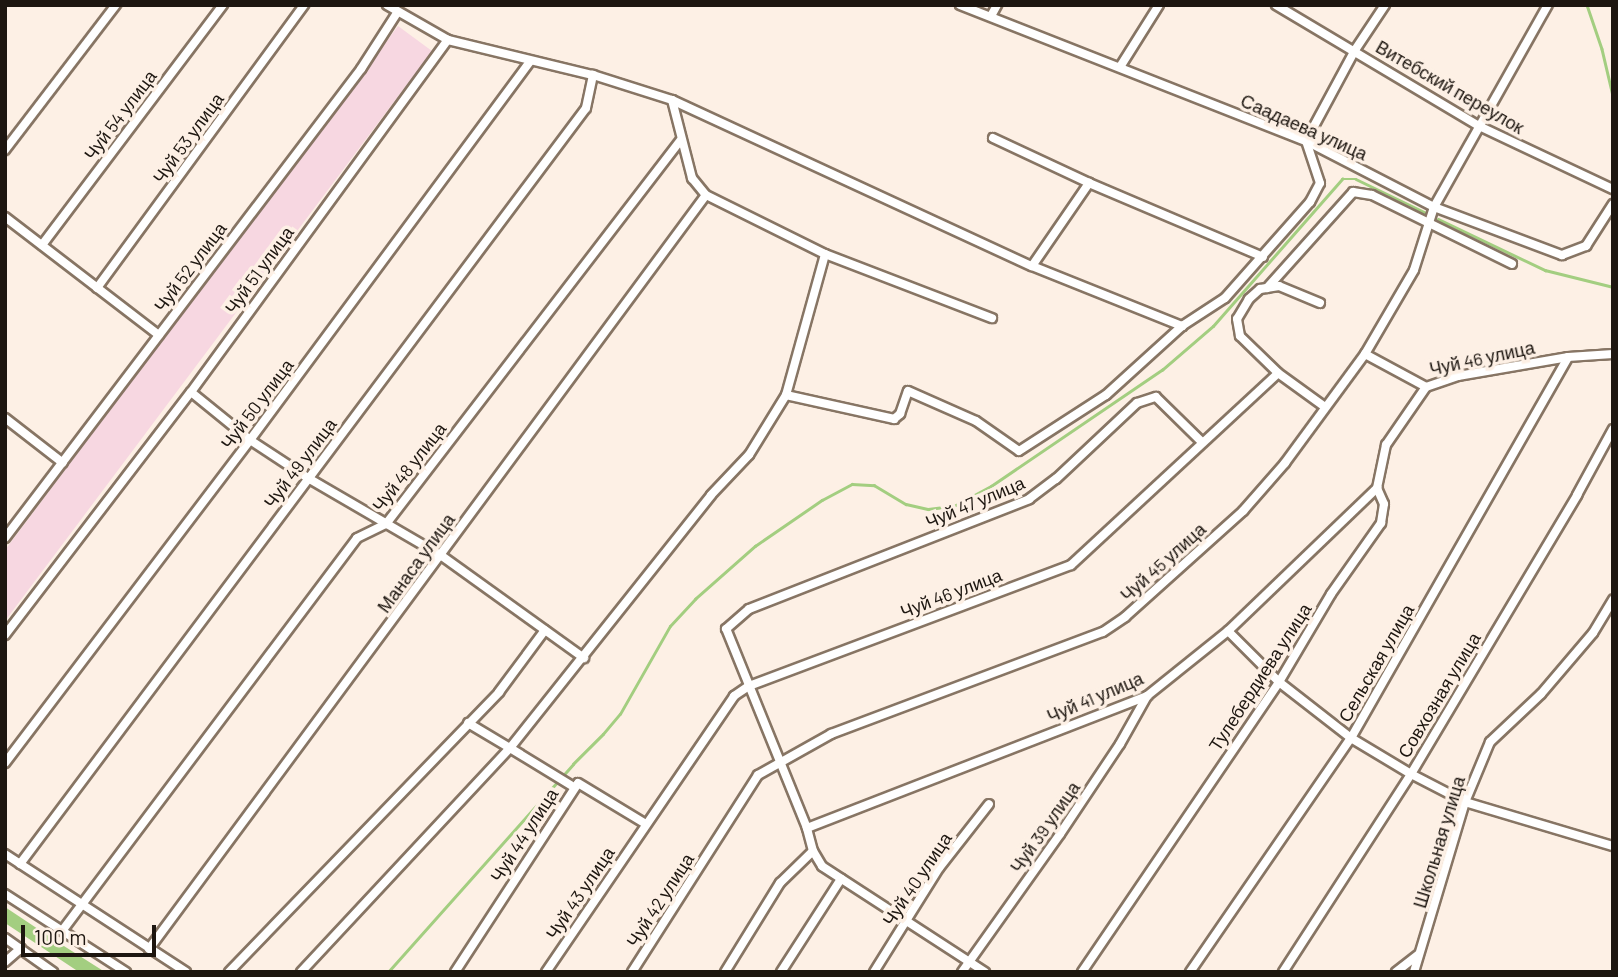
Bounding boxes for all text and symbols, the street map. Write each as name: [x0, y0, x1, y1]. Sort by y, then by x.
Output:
street label: Витебский переулок: [1372, 36, 1528, 138]
street label: Чуй 54 улица: [79, 66, 161, 164]
street label: Чуй 53 улица: [148, 89, 228, 187]
street label: Саадаева улица: [1237, 89, 1371, 165]
street label: Чуй 52 улица: [149, 218, 231, 316]
street label: Чуй 51 улица: [220, 222, 298, 318]
street label: Чуй 46 улица: [1427, 336, 1537, 380]
street label: Чуй 50 улица: [216, 355, 298, 453]
street label: Чуй 49 улица: [259, 414, 341, 512]
street label: Чуй 48 улица: [368, 418, 450, 516]
street label: Чуй 47 улица: [922, 471, 1028, 533]
street label: Манаса улица: [373, 509, 459, 617]
street label: Чуй 45 улица: [1116, 518, 1210, 606]
street label: Чуй 46 улица: [897, 564, 1005, 622]
street label: Тулебердиева улица: [1204, 599, 1316, 755]
street label: Сельская улица: [1334, 600, 1418, 726]
street label: Совхозная улица: [1393, 628, 1485, 762]
street label: Чуй 41 улица: [1044, 667, 1146, 727]
street label: Школьная улица: [1409, 773, 1469, 911]
street label: Чуй 39 улица: [1006, 777, 1084, 877]
street label: Чуй 44 улица: [486, 784, 562, 886]
street label: Чуй 40 улица: [878, 828, 956, 930]
street label: Чуй 43 улица: [541, 843, 619, 943]
street label: Чуй 42 улица: [622, 849, 698, 951]
scale bar: [24, 911, 159, 955]
text: 100 m: [34, 924, 87, 949]

